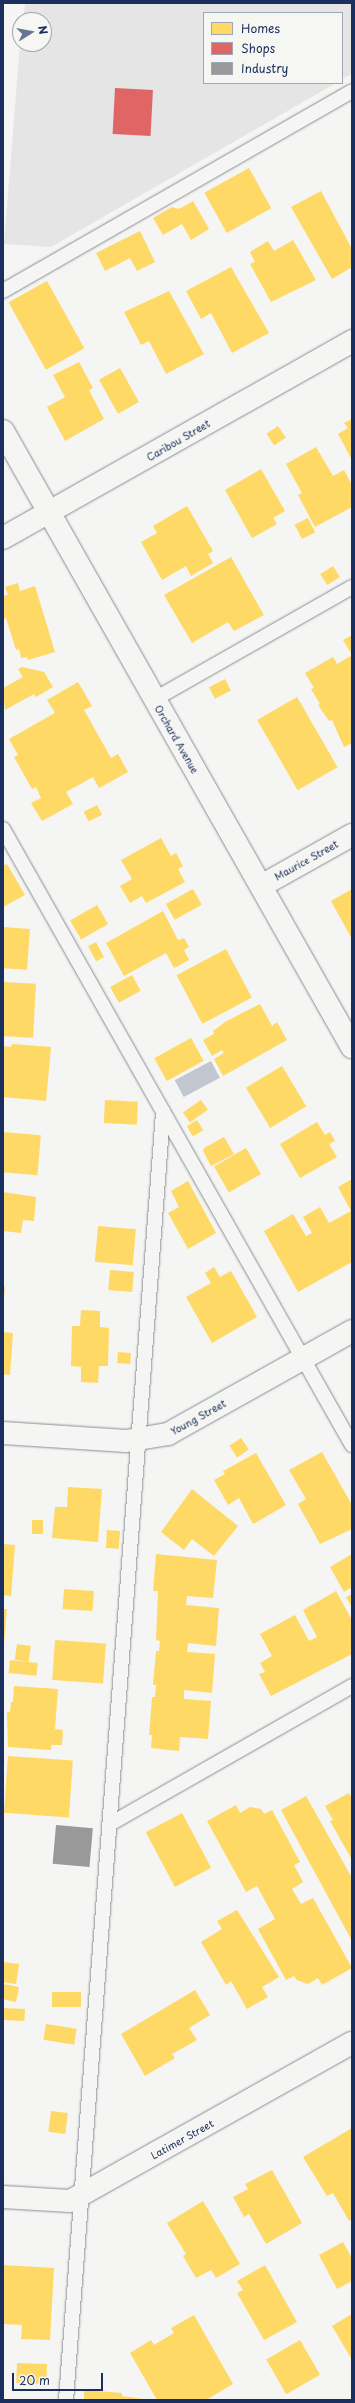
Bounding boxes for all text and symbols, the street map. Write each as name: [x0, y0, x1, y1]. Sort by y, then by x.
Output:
north arrow: [12, 12, 52, 52]
legend: [203, 12, 343, 84]
text: Homes: [241, 19, 280, 37]
text: N: [34, 24, 52, 36]
text: Shops: [241, 39, 275, 57]
text: Industry: [241, 59, 288, 77]
street label: Caribou Street: [144, 417, 212, 463]
street label: Orchard Avenue: [152, 702, 202, 776]
street label: Maurice Street: [272, 837, 340, 883]
street label: Young Street: [168, 1397, 228, 1437]
street label: Latimer Street: [148, 2117, 216, 2161]
scale bar: [14, 2365, 105, 2391]
text: 20 m: [19, 2371, 50, 2389]

